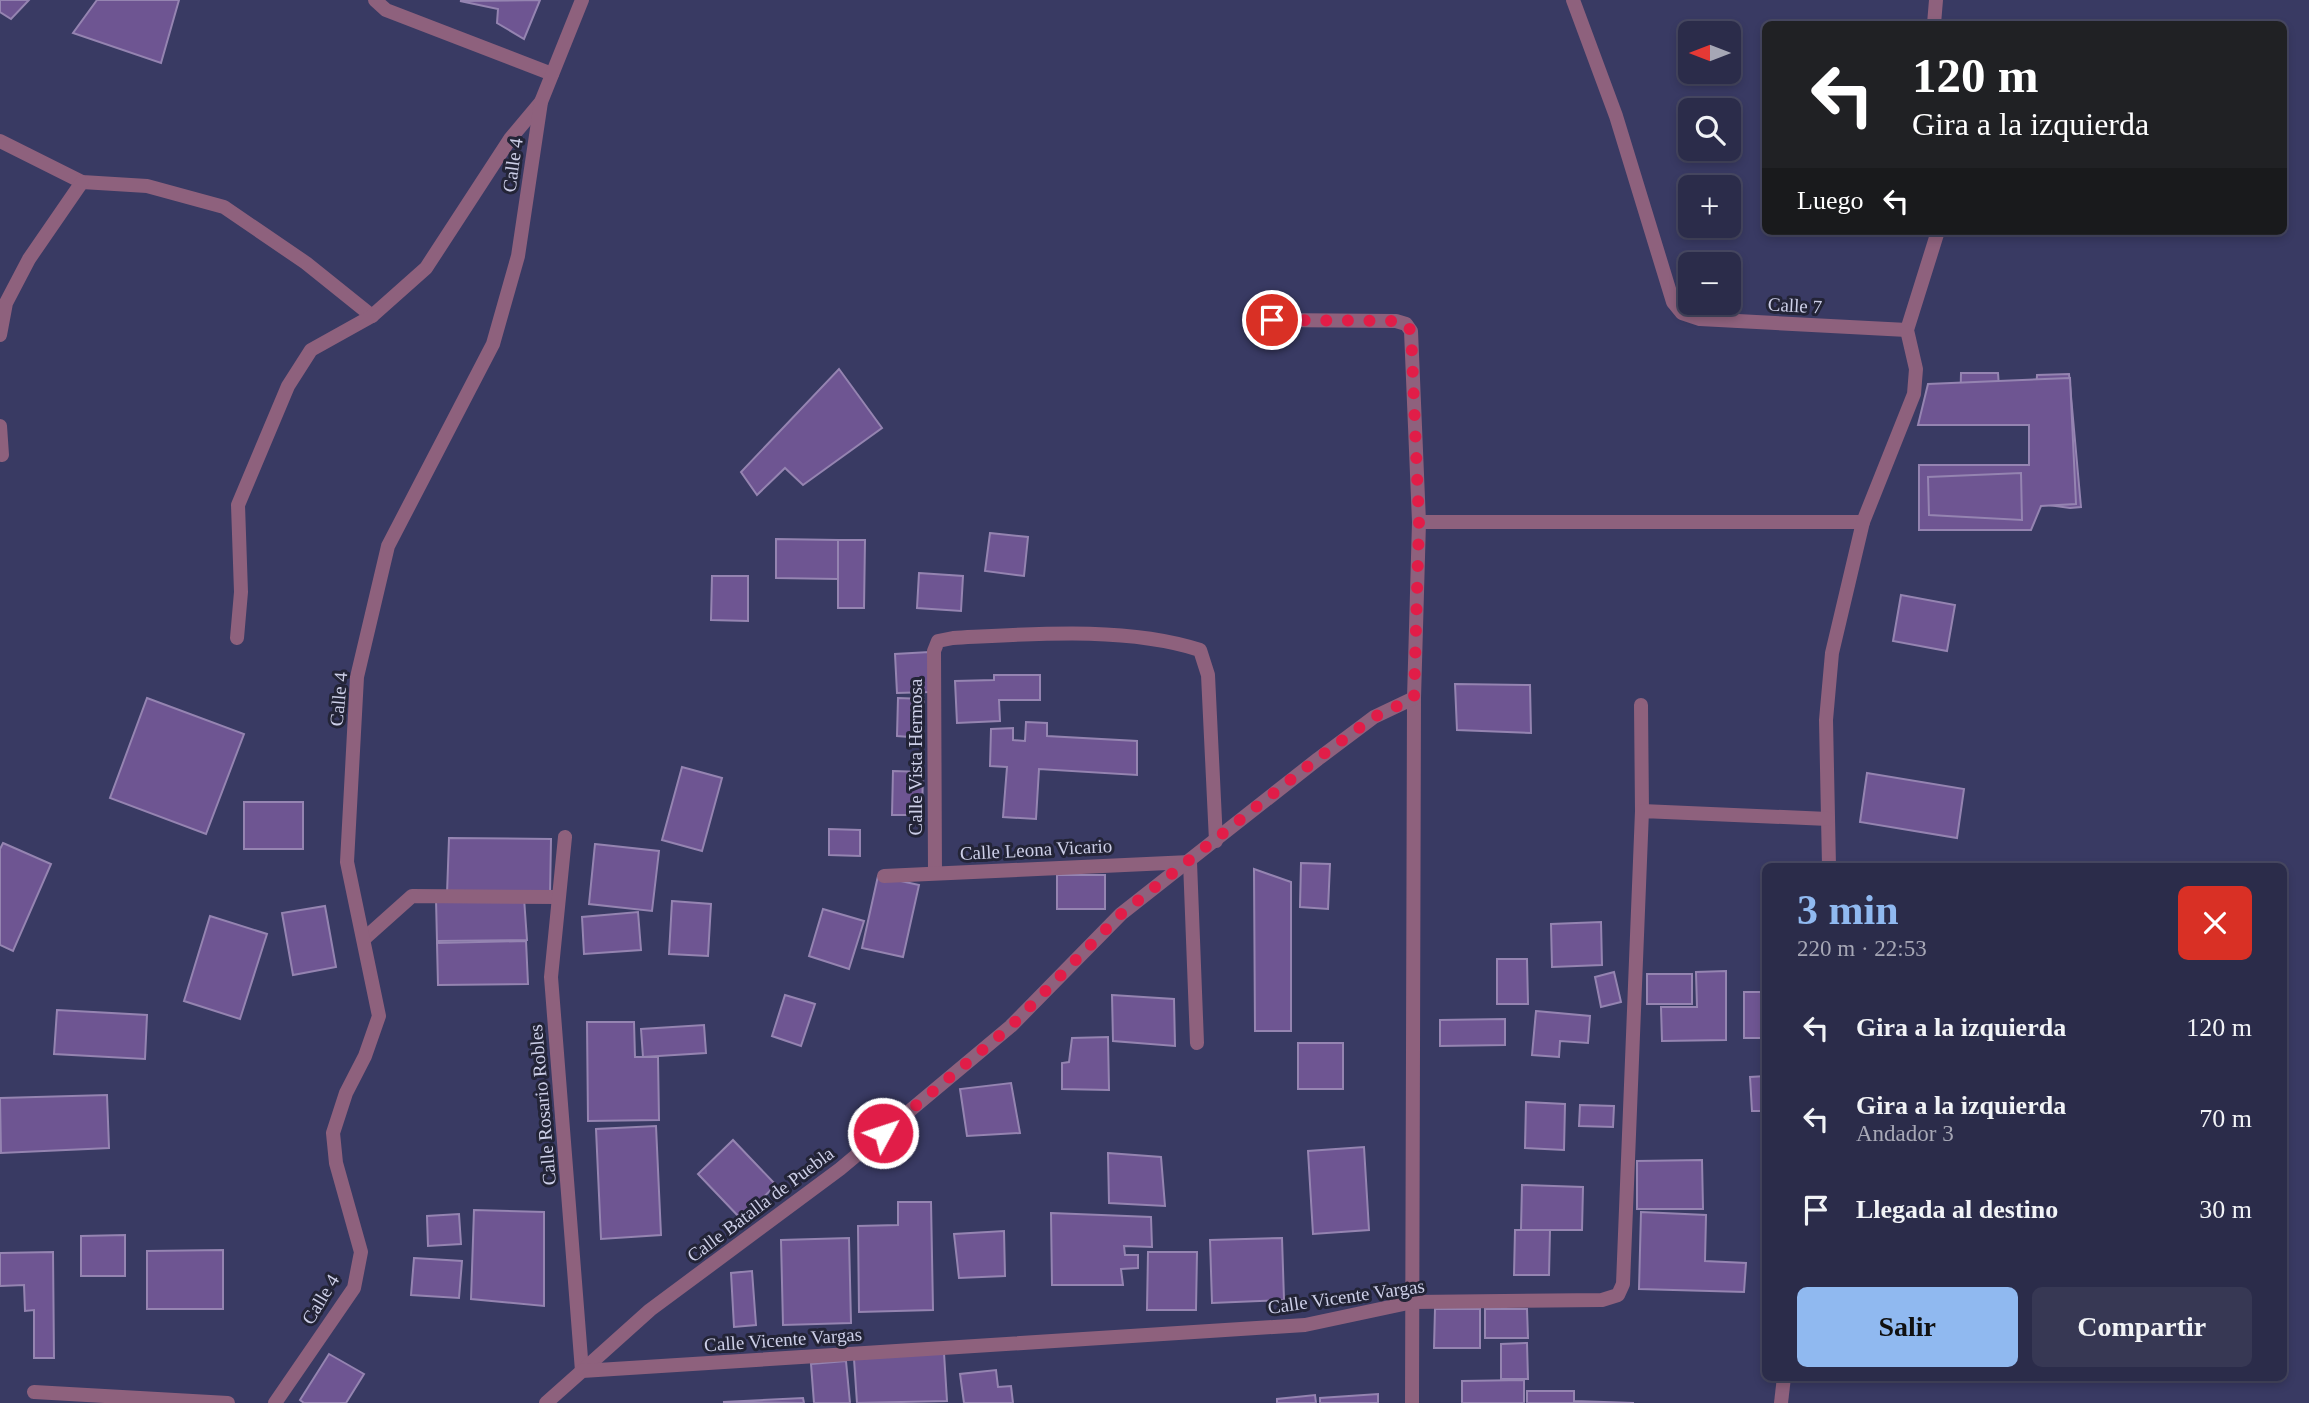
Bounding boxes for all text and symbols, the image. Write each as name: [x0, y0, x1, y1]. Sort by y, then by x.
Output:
north arrow: [1678, 21, 1741, 84]
map controls: [1678, 21, 1741, 315]
text: 120 m: [1912, 48, 2039, 103]
icon: left: [1797, 49, 1888, 140]
button: search: [1678, 98, 1741, 161]
text: Gira a la izquierda: [1912, 106, 2149, 142]
street label: Calle 4: [498, 136, 527, 193]
button: +: [1678, 175, 1741, 238]
icon: left: [1877, 182, 1915, 220]
text: Luego: [1797, 186, 1863, 215]
button: −: [1678, 252, 1741, 315]
pin: [1242, 290, 1302, 350]
street label: Calle 7: [1767, 294, 1823, 317]
icon: arrive: [1253, 301, 1291, 339]
street label: Calle 4: [326, 671, 351, 727]
street label: Calle Vista Hermosa: [905, 678, 926, 835]
street label: Calle Leona Vicario: [959, 835, 1113, 864]
button: close: [2178, 886, 2252, 960]
text: 3 min: [1797, 887, 1899, 933]
text: 220 m · 22:53: [1797, 936, 1927, 961]
icon: left: [1797, 1009, 1835, 1047]
text: Gira a la izquierda: [1856, 1013, 2066, 1042]
text: 120 m: [2186, 1013, 2252, 1042]
street label: Calle Rosario Robles: [525, 1024, 560, 1186]
text: Gira a la izquierda: [1856, 1091, 2066, 1120]
position arrow: [846, 1096, 920, 1170]
icon: left: [1797, 1100, 1835, 1138]
text: 70 m: [2199, 1104, 2252, 1133]
text: Andador 3: [1856, 1121, 1954, 1146]
street label: Calle Batalla de Puebla: [683, 1142, 838, 1266]
icon: arrive: [1797, 1191, 1835, 1229]
text: Llegada al destino: [1856, 1195, 2058, 1224]
text: 30 m: [2199, 1195, 2252, 1224]
street label: Calle 4: [297, 1270, 344, 1328]
street label: Calle Vicente Vargas: [1266, 1275, 1426, 1318]
button: Salir: [1797, 1287, 2018, 1367]
button: Compartir: [2032, 1287, 2252, 1367]
street label: Calle Vicente Vargas: [703, 1324, 863, 1355]

